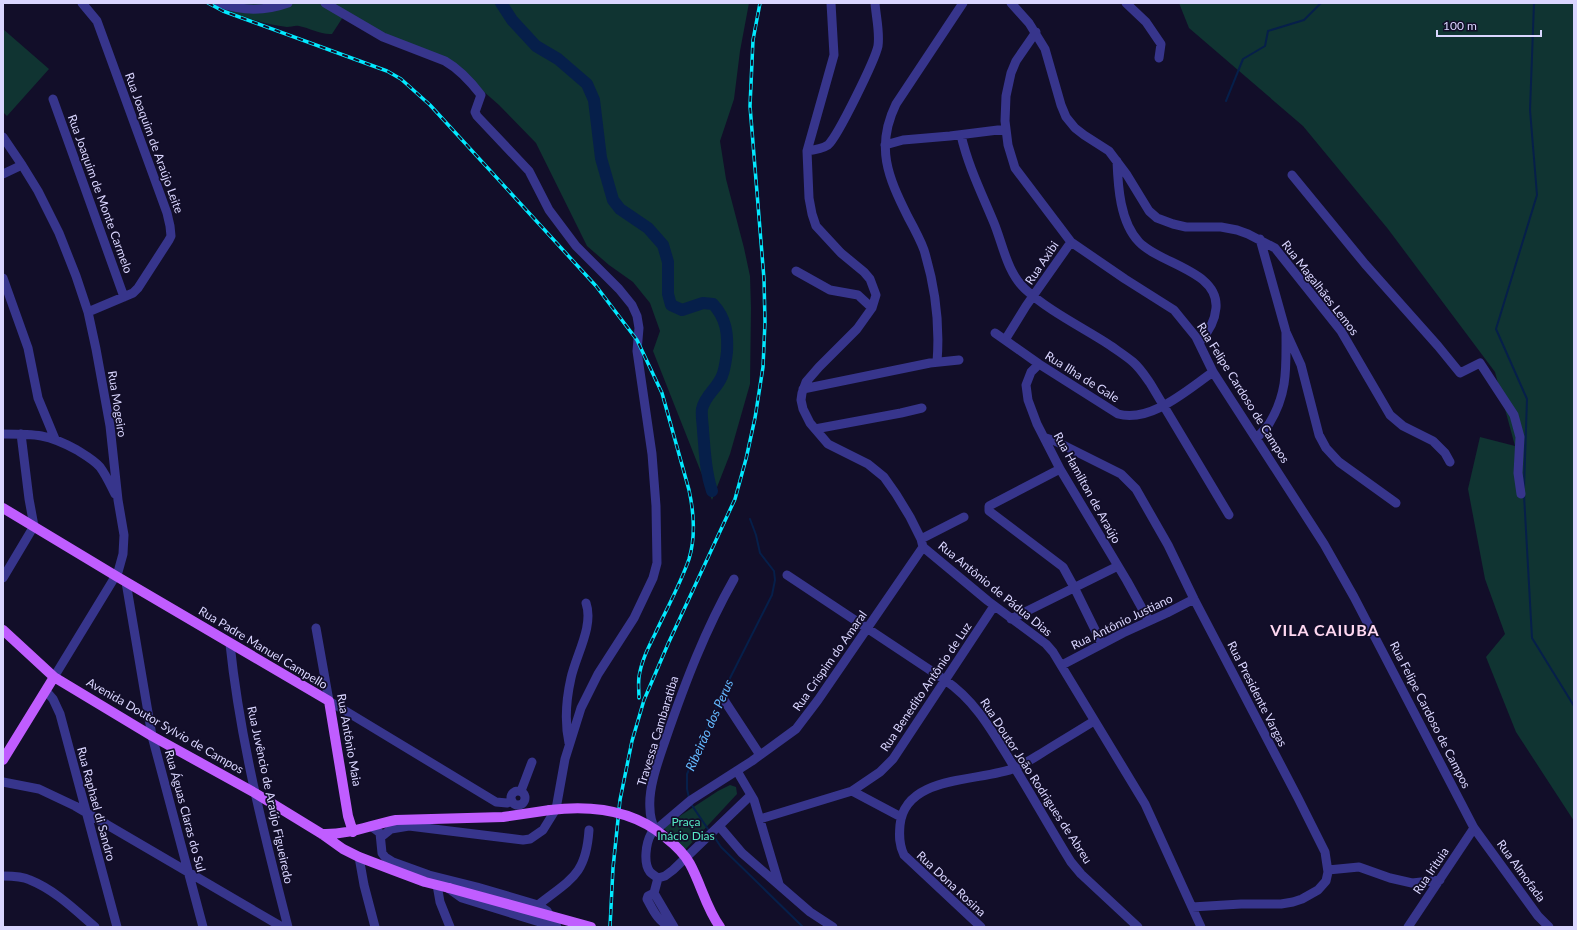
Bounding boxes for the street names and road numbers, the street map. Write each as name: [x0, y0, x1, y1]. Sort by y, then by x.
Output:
street label: Rua Joaquim de Araújo Leite: [122, 70, 187, 215]
street label: Rua Joaquim de Monte Carmelo: [65, 112, 136, 275]
street label: Rua Magalhães Lemos: [1279, 237, 1362, 338]
street label: Rua Axibi: [1022, 238, 1062, 287]
street label: Rua Felipe Cardoso de Campos: [1194, 320, 1293, 466]
street label: Rua Ilha de Gale: [1042, 348, 1122, 405]
street label: Rua Mogeiro: [105, 370, 130, 438]
street label: Rua Hamilton de Araújo: [1051, 430, 1124, 546]
street label: Rua Antônio de Pádua Dias: [935, 538, 1055, 639]
street label: Rua Antônio Justiano: [1069, 590, 1175, 653]
street label: Rua Padre Manuel Campello: [196, 603, 331, 692]
street label: Rua Crispim do Amaral: [789, 608, 870, 714]
street label: Rua Benedito Antônio de Luz: [877, 619, 975, 754]
street label: Rua Presidente Vargas: [1224, 639, 1291, 749]
street label: Rua Felipe Cardoso de Campos: [1387, 639, 1474, 791]
street label: Avenida Doutor Sylvio de Campos: [84, 674, 247, 777]
street label: Travessa Cambaratiba: [634, 674, 681, 788]
street label: Rua Antônio Maia: [334, 693, 365, 787]
street label: Rua Doutor João Rodrigues de Abreu: [977, 695, 1096, 866]
street label: Rua Juvêncio de Araújo Figueiredo: [244, 705, 297, 885]
street label: Rua Raphael di Sandro: [74, 745, 119, 863]
street label: Rua Águas Claras do Sul: [162, 748, 209, 874]
street label: Rua Almofada: [1494, 837, 1549, 905]
street label: Rua Irituia: [1409, 844, 1452, 897]
street label: Rua Dona Rosina: [914, 848, 989, 920]

